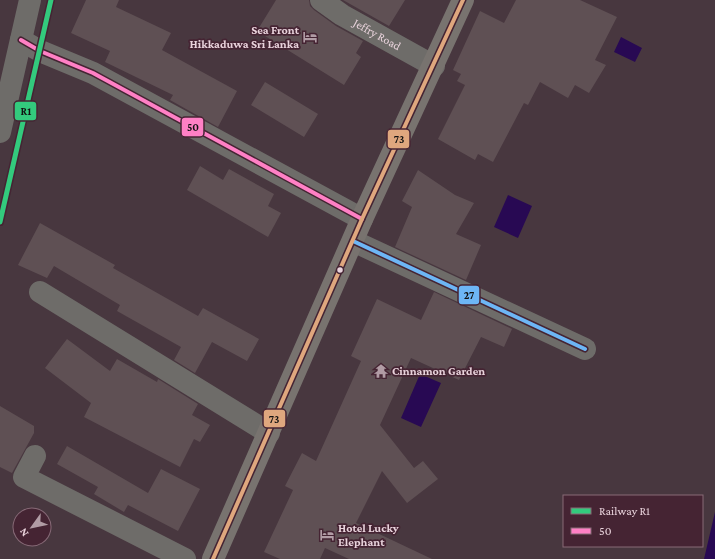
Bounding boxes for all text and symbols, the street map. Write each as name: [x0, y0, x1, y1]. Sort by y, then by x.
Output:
street label: Jeffry Road: [350, 15, 404, 54]
place label: Sea Front Hikkaduwa Sri Lanka: [189, 23, 300, 51]
hotel icon: Sea Front Hikkaduwa Sri Lanka: [302, 29, 318, 45]
line badge: R1: [14, 101, 37, 121]
text: R1: [21, 105, 31, 117]
line badge: 50: [181, 117, 204, 137]
text: 50: [187, 121, 199, 133]
line badge: 73: [387, 129, 410, 149]
text: 73: [394, 133, 404, 145]
unlabelled marker: [335, 265, 345, 275]
line badge: 27: [458, 285, 480, 305]
text: 27: [464, 289, 474, 301]
temple icon: Cinnamon Garden: [373, 363, 389, 379]
place label: Cinnamon Garden: [392, 364, 485, 378]
line badge: 73: [263, 409, 286, 428]
text: 73: [269, 413, 279, 425]
legend: [563, 495, 703, 547]
text: Railway R1: [599, 504, 650, 518]
north arrow: [12, 507, 52, 547]
place label: Hotel Lucky Elephant: [338, 521, 399, 549]
text: 50: [599, 524, 612, 538]
text: N: [16, 526, 31, 539]
hotel icon: Hotel Lucky Elephant: [319, 527, 335, 543]

